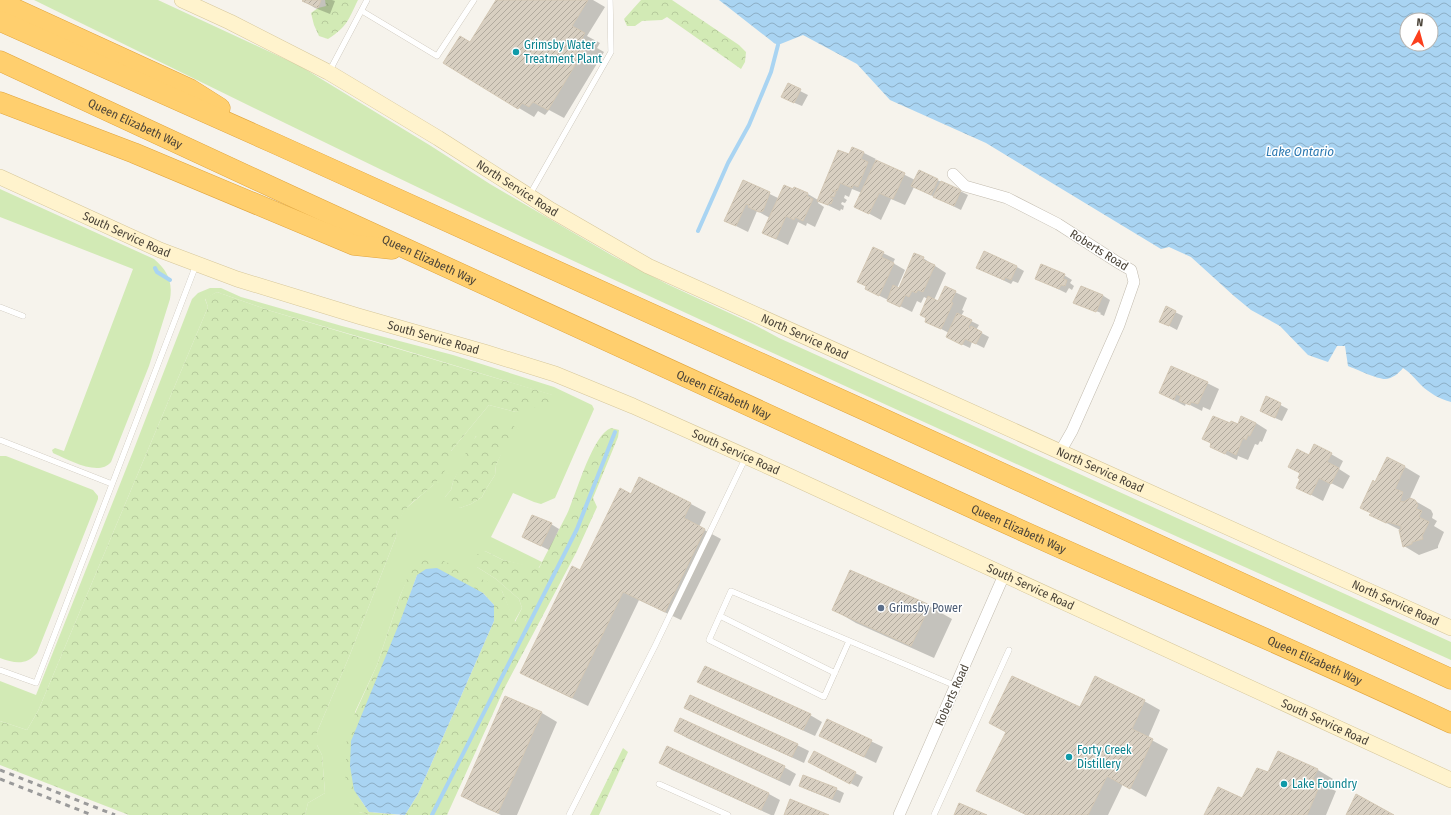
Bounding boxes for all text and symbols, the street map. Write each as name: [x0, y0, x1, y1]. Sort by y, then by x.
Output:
north arrow: [1399, 12, 1439, 52]
text: N: [1416, 16, 1424, 29]
place label: Grimsby Water Treatment Plant: [524, 38, 602, 66]
marker: Grimsby Water Treatment Plant: [511, 47, 521, 57]
street label: Queen Elizabeth Way: [86, 96, 185, 152]
water label: Lake Ontario: [1266, 144, 1334, 159]
street label: North Service Road: [474, 157, 560, 220]
street label: South Service Road: [80, 209, 172, 260]
street label: Roberts Road: [1067, 227, 1131, 273]
street label: Queen Elizabeth Way: [380, 232, 479, 288]
street label: North Service Road: [759, 311, 850, 362]
street label: South Service Road: [386, 318, 481, 357]
street label: Queen Elizabeth Way: [674, 367, 774, 423]
street label: South Service Road: [690, 426, 782, 478]
street label: North Service Road: [1054, 444, 1146, 496]
street label: Queen Elizabeth Way: [969, 502, 1069, 557]
street label: South Service Road: [984, 561, 1076, 613]
street label: North Service Road: [1350, 577, 1441, 629]
place label: Grimsby Power: [889, 601, 963, 615]
marker: Grimsby Power: [876, 603, 886, 613]
street label: Queen Elizabeth Way: [1265, 633, 1365, 688]
street label: Roberts Road: [932, 662, 972, 728]
street label: South Service Road: [1279, 696, 1371, 748]
place label: Forty Creek Distillery: [1077, 743, 1132, 771]
marker: Forty Creek Distillery: [1064, 752, 1074, 762]
place label: Lake Foundry: [1292, 777, 1358, 791]
marker: Lake Foundry: [1279, 779, 1289, 789]

